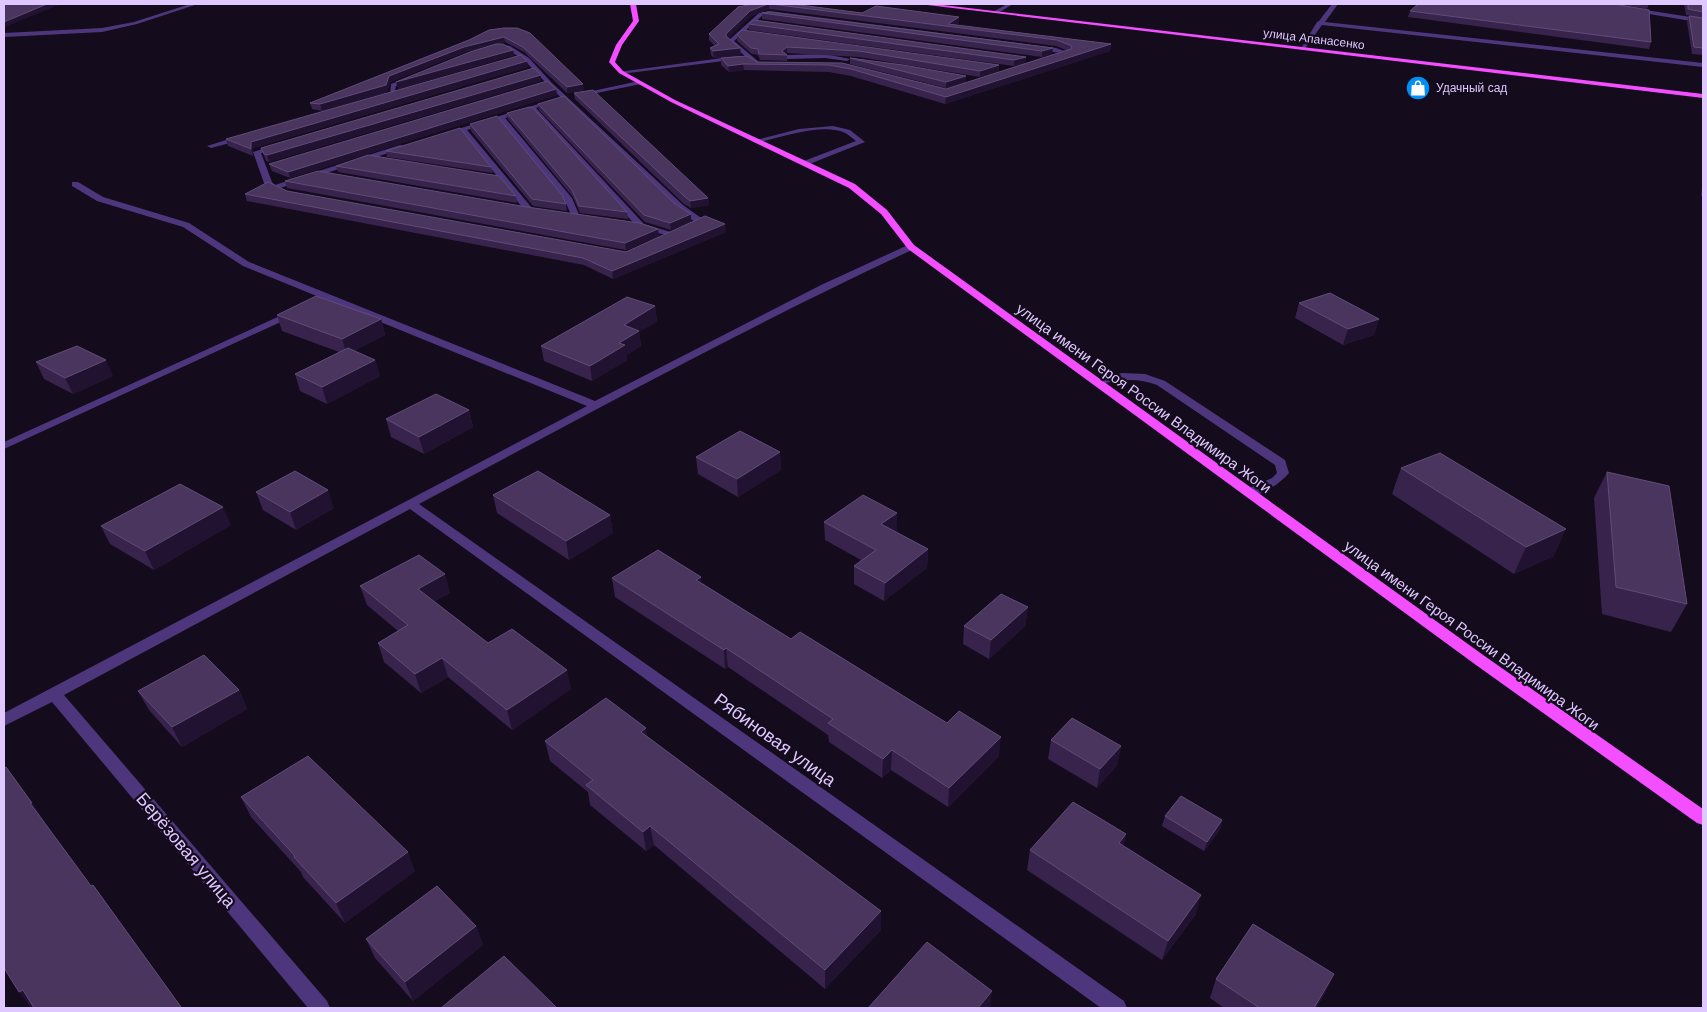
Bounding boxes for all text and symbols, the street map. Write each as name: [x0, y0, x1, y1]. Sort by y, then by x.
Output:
street label: улица Апанасенко: [1262, 26, 1366, 52]
shop icon: Удачный сад: [1405, 75, 1431, 101]
place label: Удачный сад: [1436, 81, 1507, 95]
street label: улица имени Героя России Владимира Жоги: [1013, 300, 1275, 496]
street label: улица имени Героя России Владимира Жоги: [1341, 537, 1603, 733]
street label: Рябиновая улица: [710, 689, 840, 791]
street label: Берёзовая улица: [132, 789, 240, 912]

